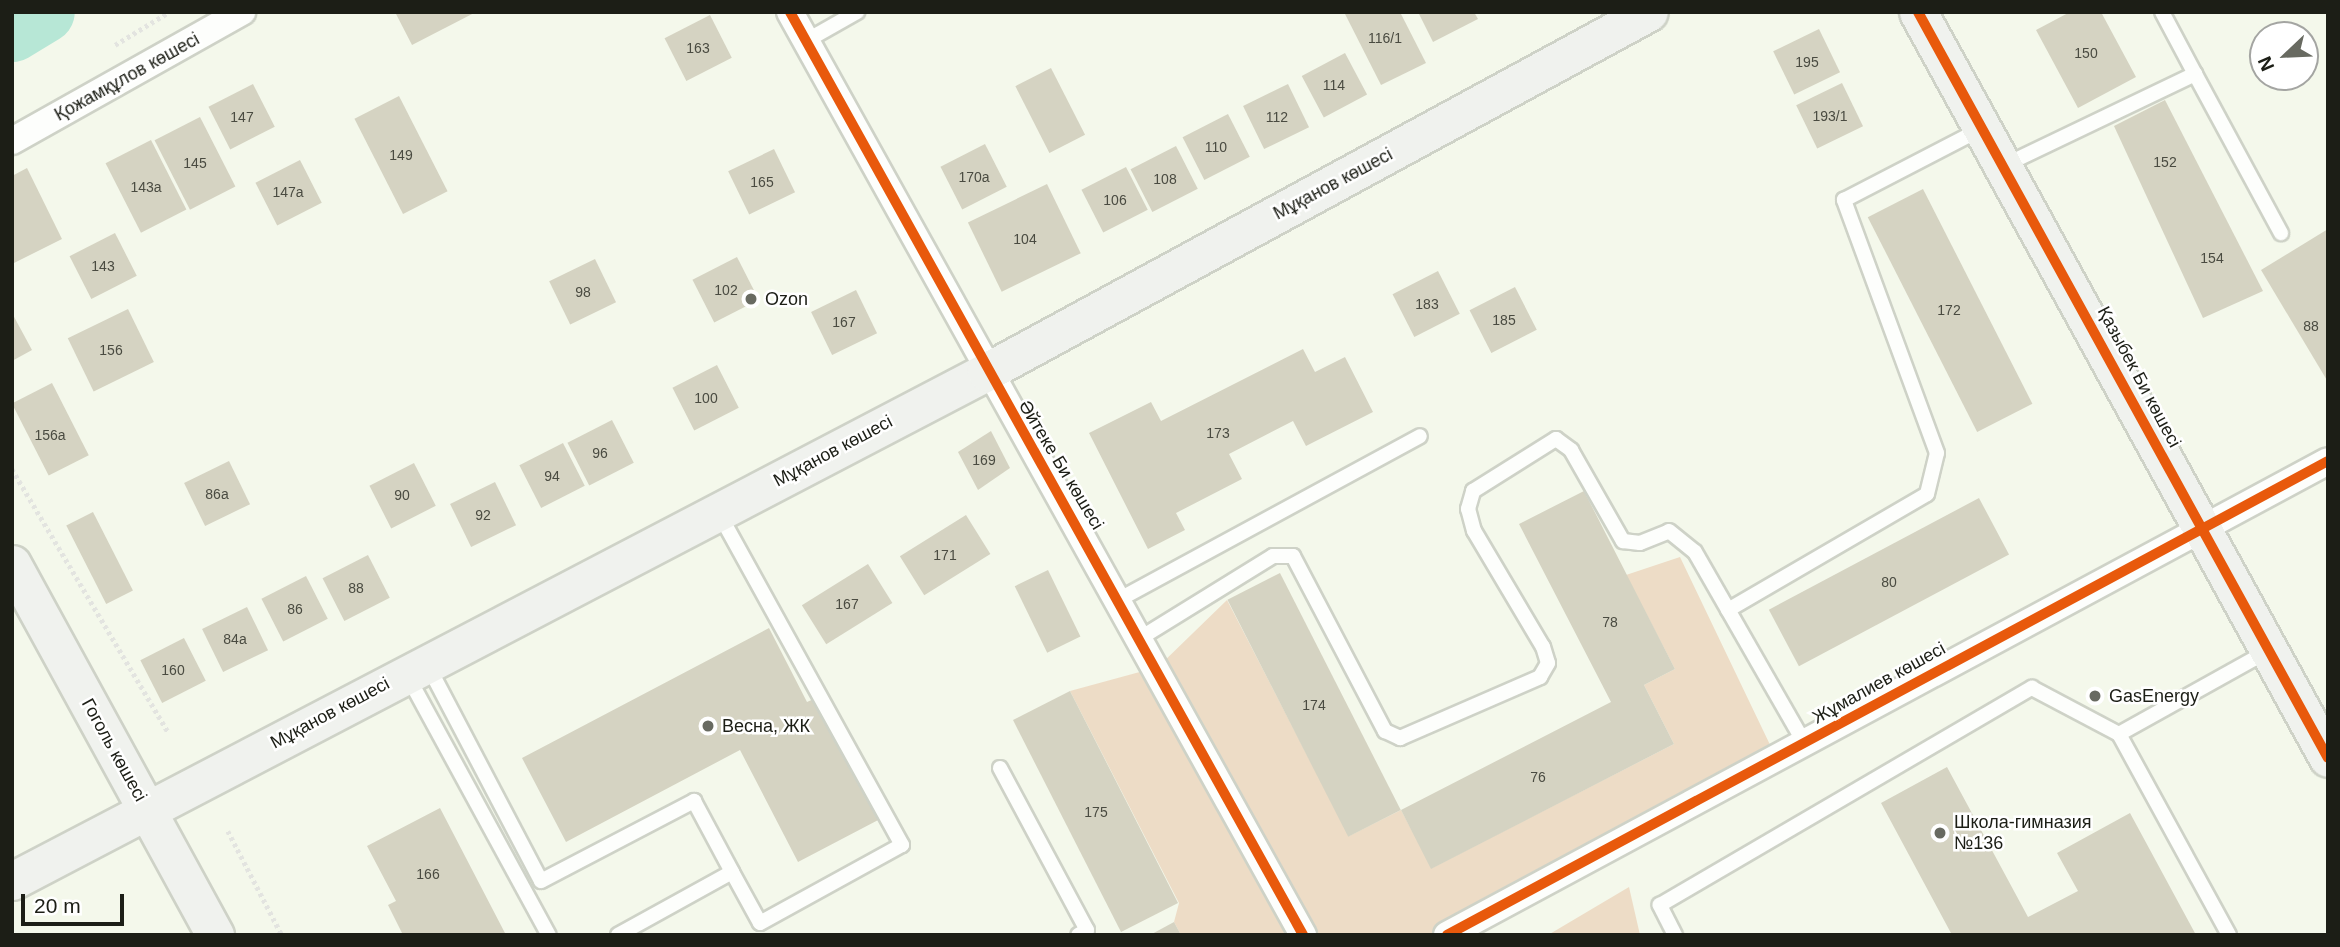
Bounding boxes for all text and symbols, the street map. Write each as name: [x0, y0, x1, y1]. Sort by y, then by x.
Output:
north arrow: [2249, 21, 2319, 91]
street label: Қожамқұлов көшесі: [51, 28, 203, 126]
house number: 116/1: [1368, 30, 1402, 46]
house number: 163: [686, 40, 710, 56]
house number: 150: [2074, 45, 2098, 61]
text: N: [2254, 53, 2278, 74]
house number: 195: [1795, 54, 1819, 70]
house number: 114: [1323, 77, 1345, 93]
house number: 193/1: [1812, 108, 1848, 124]
house number: 147: [230, 109, 254, 125]
house number: 112: [1266, 109, 1288, 125]
house number: 110: [1205, 139, 1227, 155]
street label: Мұқанов көшесі: [1270, 144, 1396, 224]
house number: 149: [389, 147, 413, 163]
house number: 152: [2153, 154, 2177, 170]
house number: 145: [183, 155, 207, 171]
house number: 170а: [958, 169, 990, 185]
house number: 108: [1153, 171, 1177, 187]
house number: 165: [750, 174, 774, 190]
house number: 143а: [130, 179, 162, 195]
house number: 147а: [272, 184, 304, 200]
house number: 106: [1103, 192, 1127, 208]
house number: 104: [1013, 231, 1037, 247]
house number: 154: [2200, 250, 2224, 266]
house number: 143: [91, 258, 115, 274]
house number: 102: [714, 282, 738, 298]
house number: 98: [575, 284, 591, 300]
place label: Ozon: [765, 288, 808, 310]
marker: Ozon: [743, 291, 759, 307]
house number: 183: [1415, 296, 1439, 312]
house number: 172: [1937, 302, 1961, 318]
street label: Қазыбек Би көшесі: [2093, 303, 2185, 451]
house number: 185: [1492, 312, 1516, 328]
house number: 167: [832, 314, 856, 330]
house number: 88: [2303, 318, 2319, 334]
house number: 156: [99, 342, 123, 358]
house number: 100: [694, 390, 718, 406]
street label: Әйтеке Би көшесі: [1014, 396, 1108, 534]
street label: Мұқанов көшесі: [770, 411, 896, 491]
house number: 173: [1206, 425, 1230, 441]
house number: 156а: [34, 427, 66, 443]
house number: 96: [592, 445, 608, 461]
house number: 169: [972, 452, 996, 468]
house number: 94: [544, 468, 560, 484]
house number: 86а: [205, 486, 229, 502]
house number: 90: [394, 487, 410, 503]
house number: 92: [475, 507, 491, 523]
house number: 171: [933, 547, 957, 563]
house number: 80: [1881, 574, 1897, 590]
house number: 88: [348, 580, 364, 596]
house number: 167: [835, 596, 859, 612]
house number: 86: [287, 601, 303, 617]
house number: 78: [1602, 614, 1618, 630]
house number: 84а: [223, 631, 247, 647]
street label: Жұмалиев көшесі: [1809, 638, 1949, 728]
house number: 160: [161, 662, 185, 678]
street label: Мұқанов көшесі: [267, 673, 393, 753]
place label: GasEnergy: [2109, 685, 2199, 707]
marker: GasEnergy: [2087, 688, 2103, 704]
street label: Гоголь көшесі: [77, 695, 151, 805]
house number: 174: [1302, 697, 1326, 713]
place label: Весна, ЖК: [722, 715, 810, 737]
marker: Весна, ЖК: [700, 718, 716, 734]
house number: 76: [1530, 769, 1546, 785]
house number: 175: [1084, 804, 1108, 820]
place label: Школа-гимназия №136: [1954, 812, 2091, 854]
marker: Школа-гимназия №136: [1932, 825, 1948, 841]
house number: 166: [416, 866, 440, 882]
scale bar: [24, 880, 128, 924]
text: 20 m: [34, 894, 81, 917]

